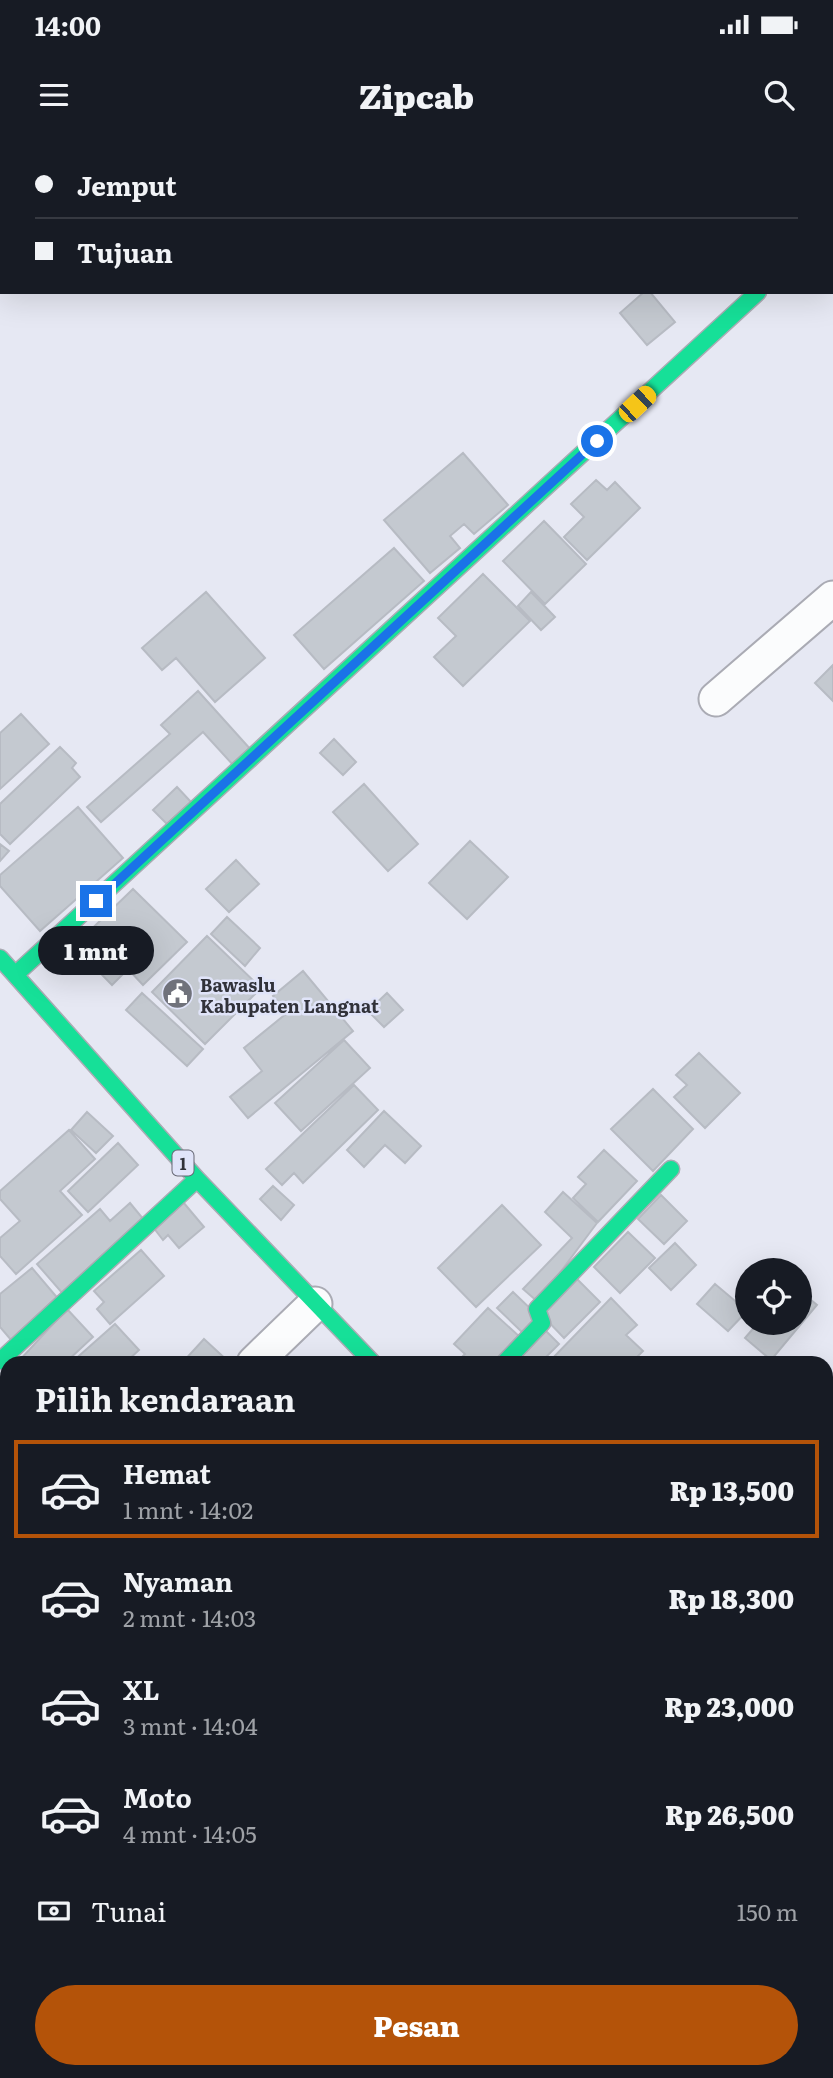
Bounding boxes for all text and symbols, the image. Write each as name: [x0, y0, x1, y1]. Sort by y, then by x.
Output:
text: 14:00: [35, 5, 101, 44]
text: Zipcab: [359, 71, 474, 119]
icon: menu: [35, 76, 73, 114]
icon: search: [760, 76, 798, 114]
text: Jemput: [77, 165, 177, 204]
text: Tujuan: [77, 232, 173, 271]
car: [615, 382, 660, 426]
route start: [581, 425, 613, 457]
route end: [80, 885, 112, 917]
callout: 1 mnt: [38, 926, 154, 974]
text: 1 mnt: [64, 933, 128, 967]
place label: Bawaslu Kabupaten Langnat: [200, 971, 379, 1019]
public building icon: Bawaslu Kabupaten Langnat: [160, 977, 194, 1011]
road number: 1: [172, 1150, 194, 1176]
map controls: [735, 1258, 812, 1335]
button: locate: [735, 1258, 812, 1335]
text: Pilih kendaraan: [35, 1374, 295, 1422]
text: Hemat: [123, 1453, 211, 1492]
icon: car: [39, 1458, 102, 1521]
text: Rp 13,500: [670, 1470, 794, 1509]
text: 1 mnt · 14:02: [123, 1492, 253, 1526]
text: Nyaman: [123, 1561, 233, 1600]
icon: car: [39, 1566, 102, 1629]
text: Rp 18,300: [669, 1578, 794, 1617]
text: 2 mnt · 14:03: [123, 1600, 256, 1634]
text: XL: [123, 1669, 160, 1708]
icon: car: [39, 1674, 102, 1737]
text: Rp 23,000: [664, 1686, 794, 1725]
text: 3 mnt · 14:04: [123, 1708, 258, 1742]
text: Moto: [123, 1777, 192, 1816]
icon: car: [39, 1782, 102, 1845]
text: Rp 26,500: [665, 1794, 794, 1833]
text: 4 mnt · 14:05: [123, 1816, 257, 1850]
text: Tunai: [91, 1891, 166, 1930]
icon: cash: [35, 1892, 73, 1930]
text: 150 m: [737, 1894, 798, 1928]
button: Pesan: [35, 1985, 798, 2065]

